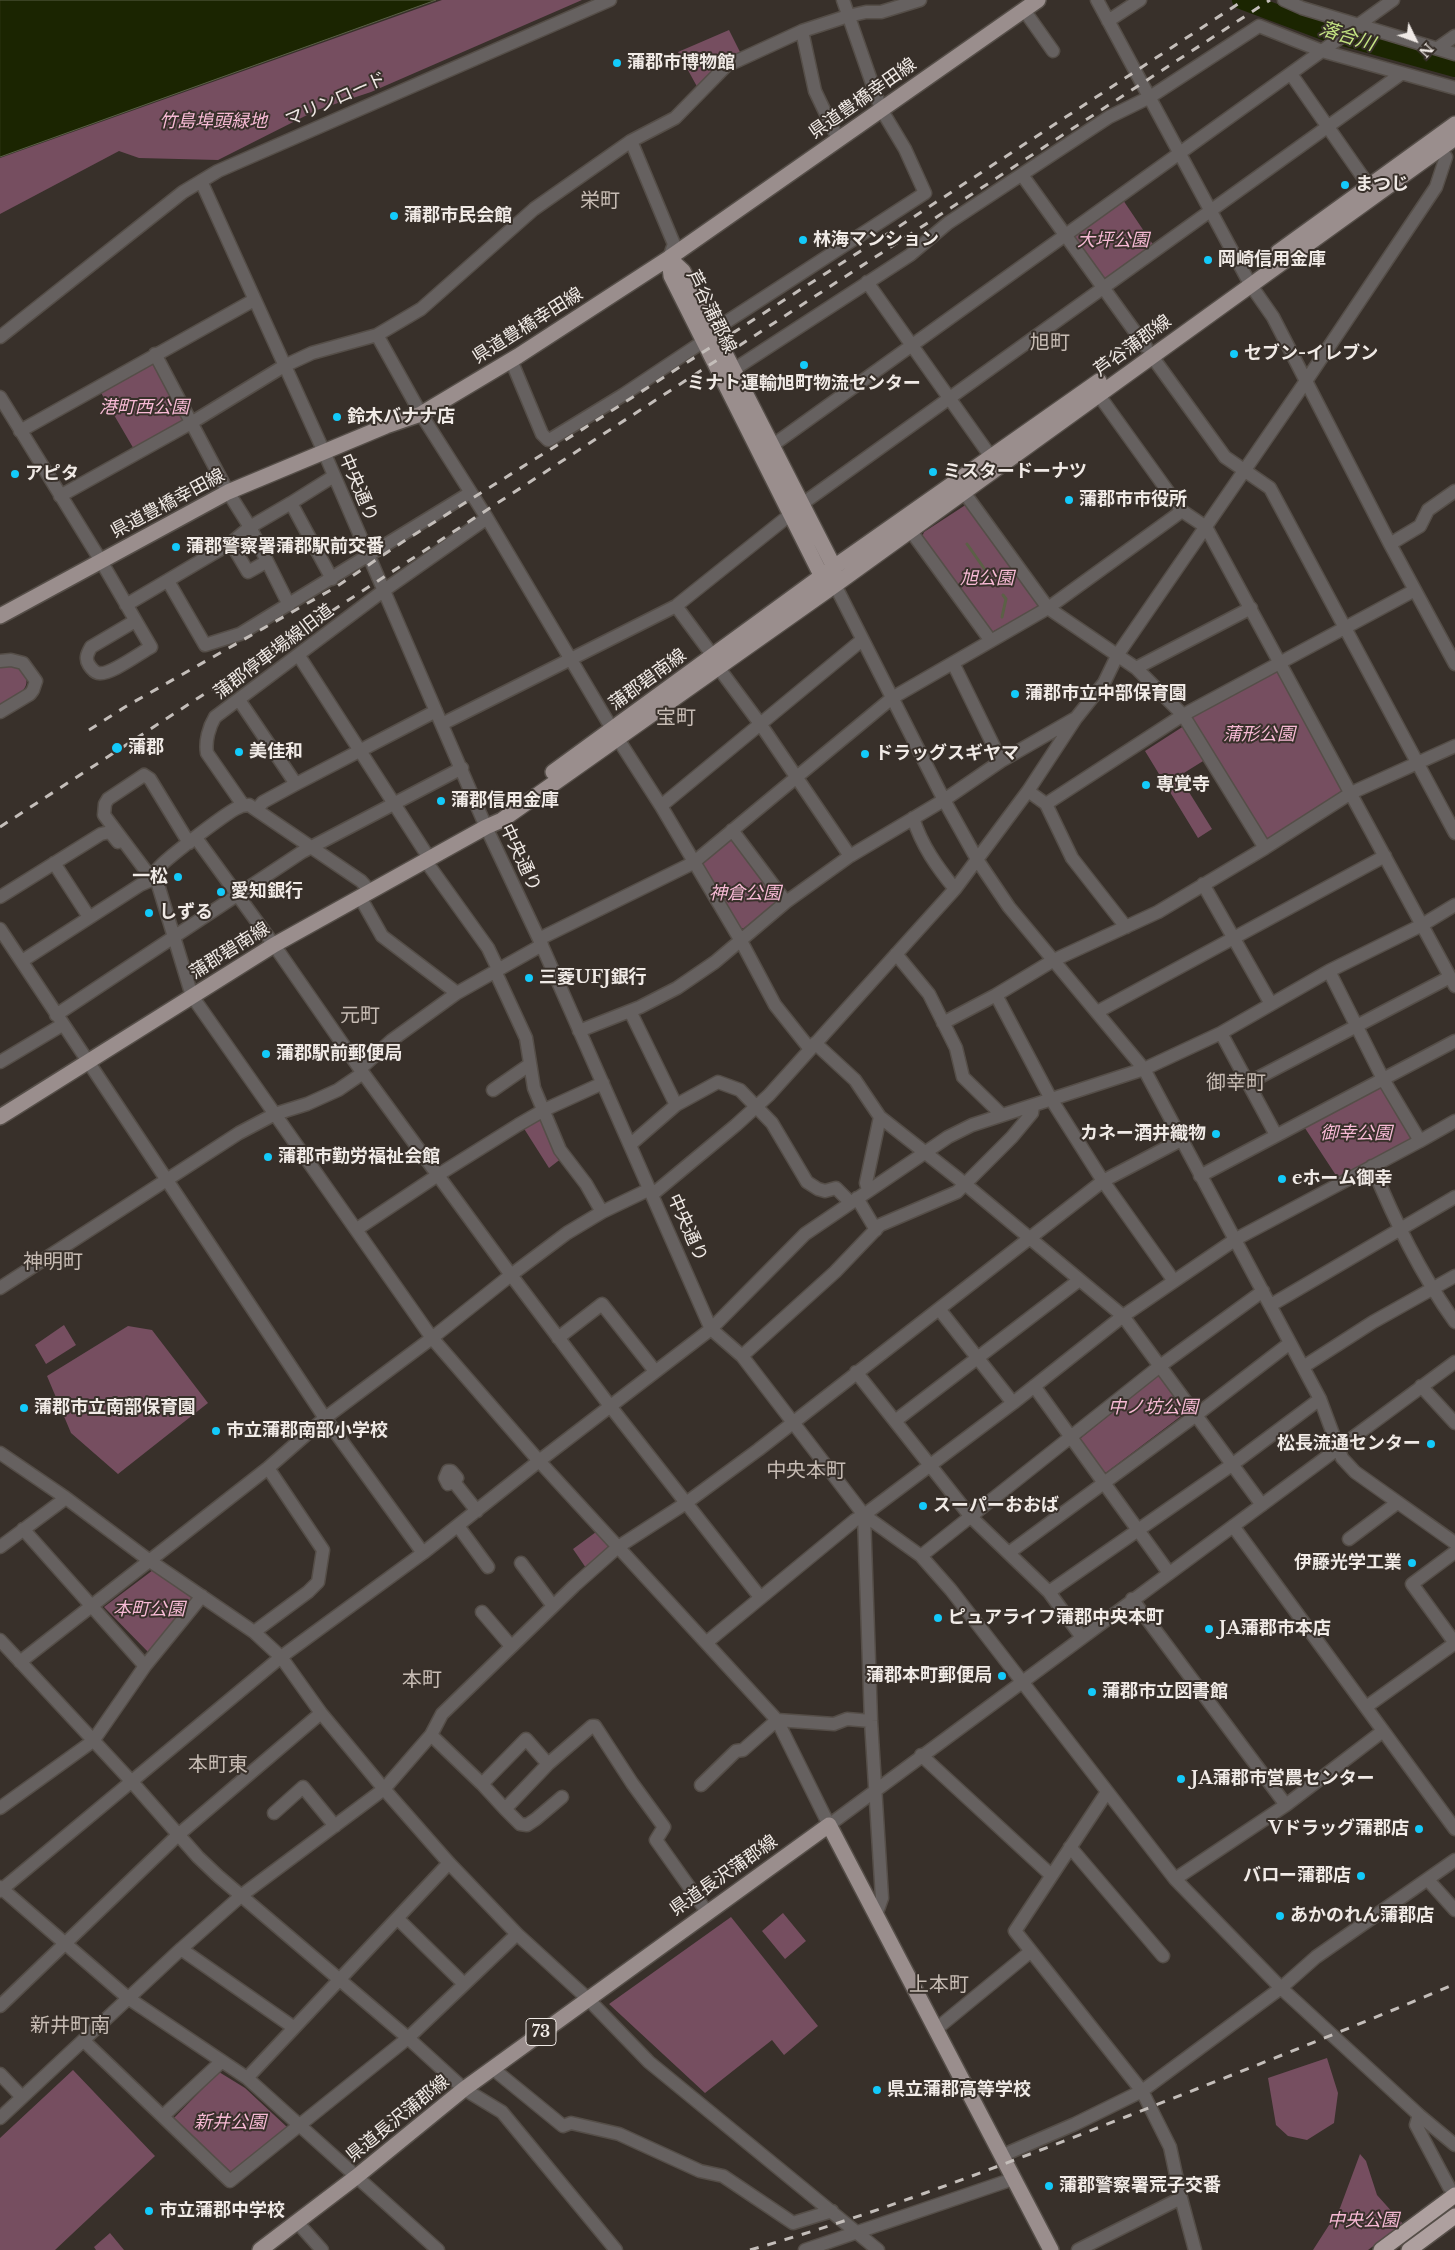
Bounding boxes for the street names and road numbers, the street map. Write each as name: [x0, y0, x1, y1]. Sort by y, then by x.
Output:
street label: 県道豊橋幸田線: [805, 54, 921, 144]
street label: マリンロード: [282, 68, 390, 132]
street label: 芦谷蒲郡線: [682, 267, 740, 357]
street label: 県道豊橋幸田線: [469, 283, 587, 369]
street label: 芦谷蒲郡線: [1090, 311, 1176, 381]
street label: 中央通り: [334, 451, 382, 525]
street label: 県道豊橋幸田線: [107, 465, 229, 543]
street label: 蒲郡停車場線旧道: [210, 600, 338, 704]
street label: 蒲郡碧南線: [605, 645, 691, 715]
street label: 中央通り: [495, 821, 545, 895]
street label: 蒲郡碧南線: [186, 918, 274, 984]
street label: 中央通り: [662, 1191, 712, 1265]
street label: 県道長沢蒲郡線: [666, 1831, 782, 1921]
road number: 73: [526, 2018, 556, 2045]
street label: 県道長沢蒲郡線: [342, 2071, 454, 2167]

